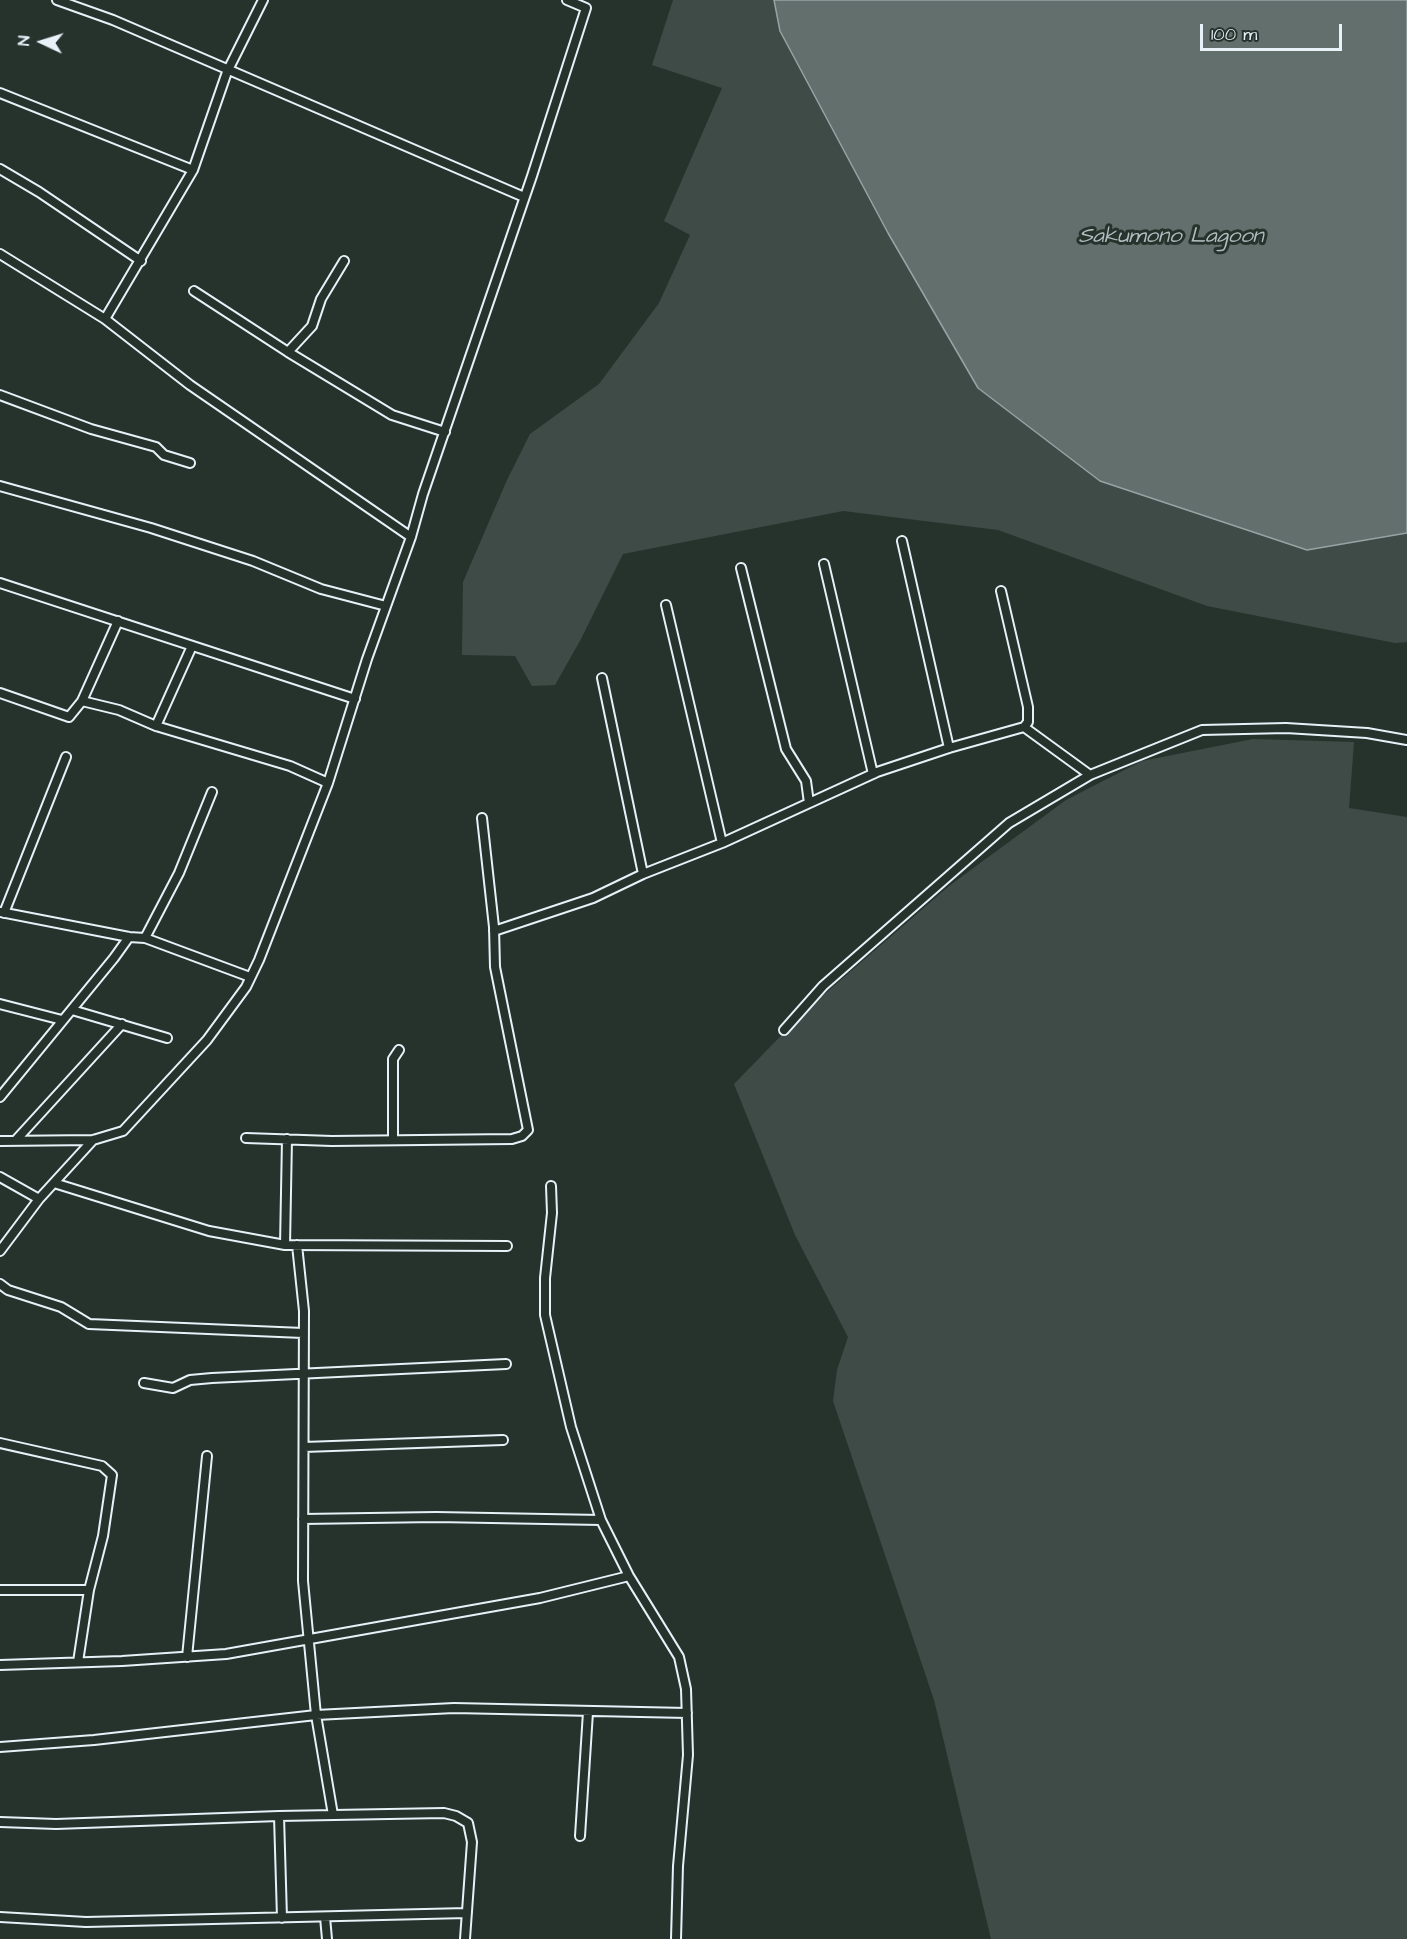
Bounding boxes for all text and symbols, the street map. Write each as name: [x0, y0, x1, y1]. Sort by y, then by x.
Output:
north arrow: [12, 12, 72, 72]
scale bar: [1203, 12, 1346, 50]
text: 100 m: [1211, 22, 1257, 47]
text: N: [13, 35, 35, 47]
water label: Sakumono Lagoon: [1078, 224, 1264, 250]

